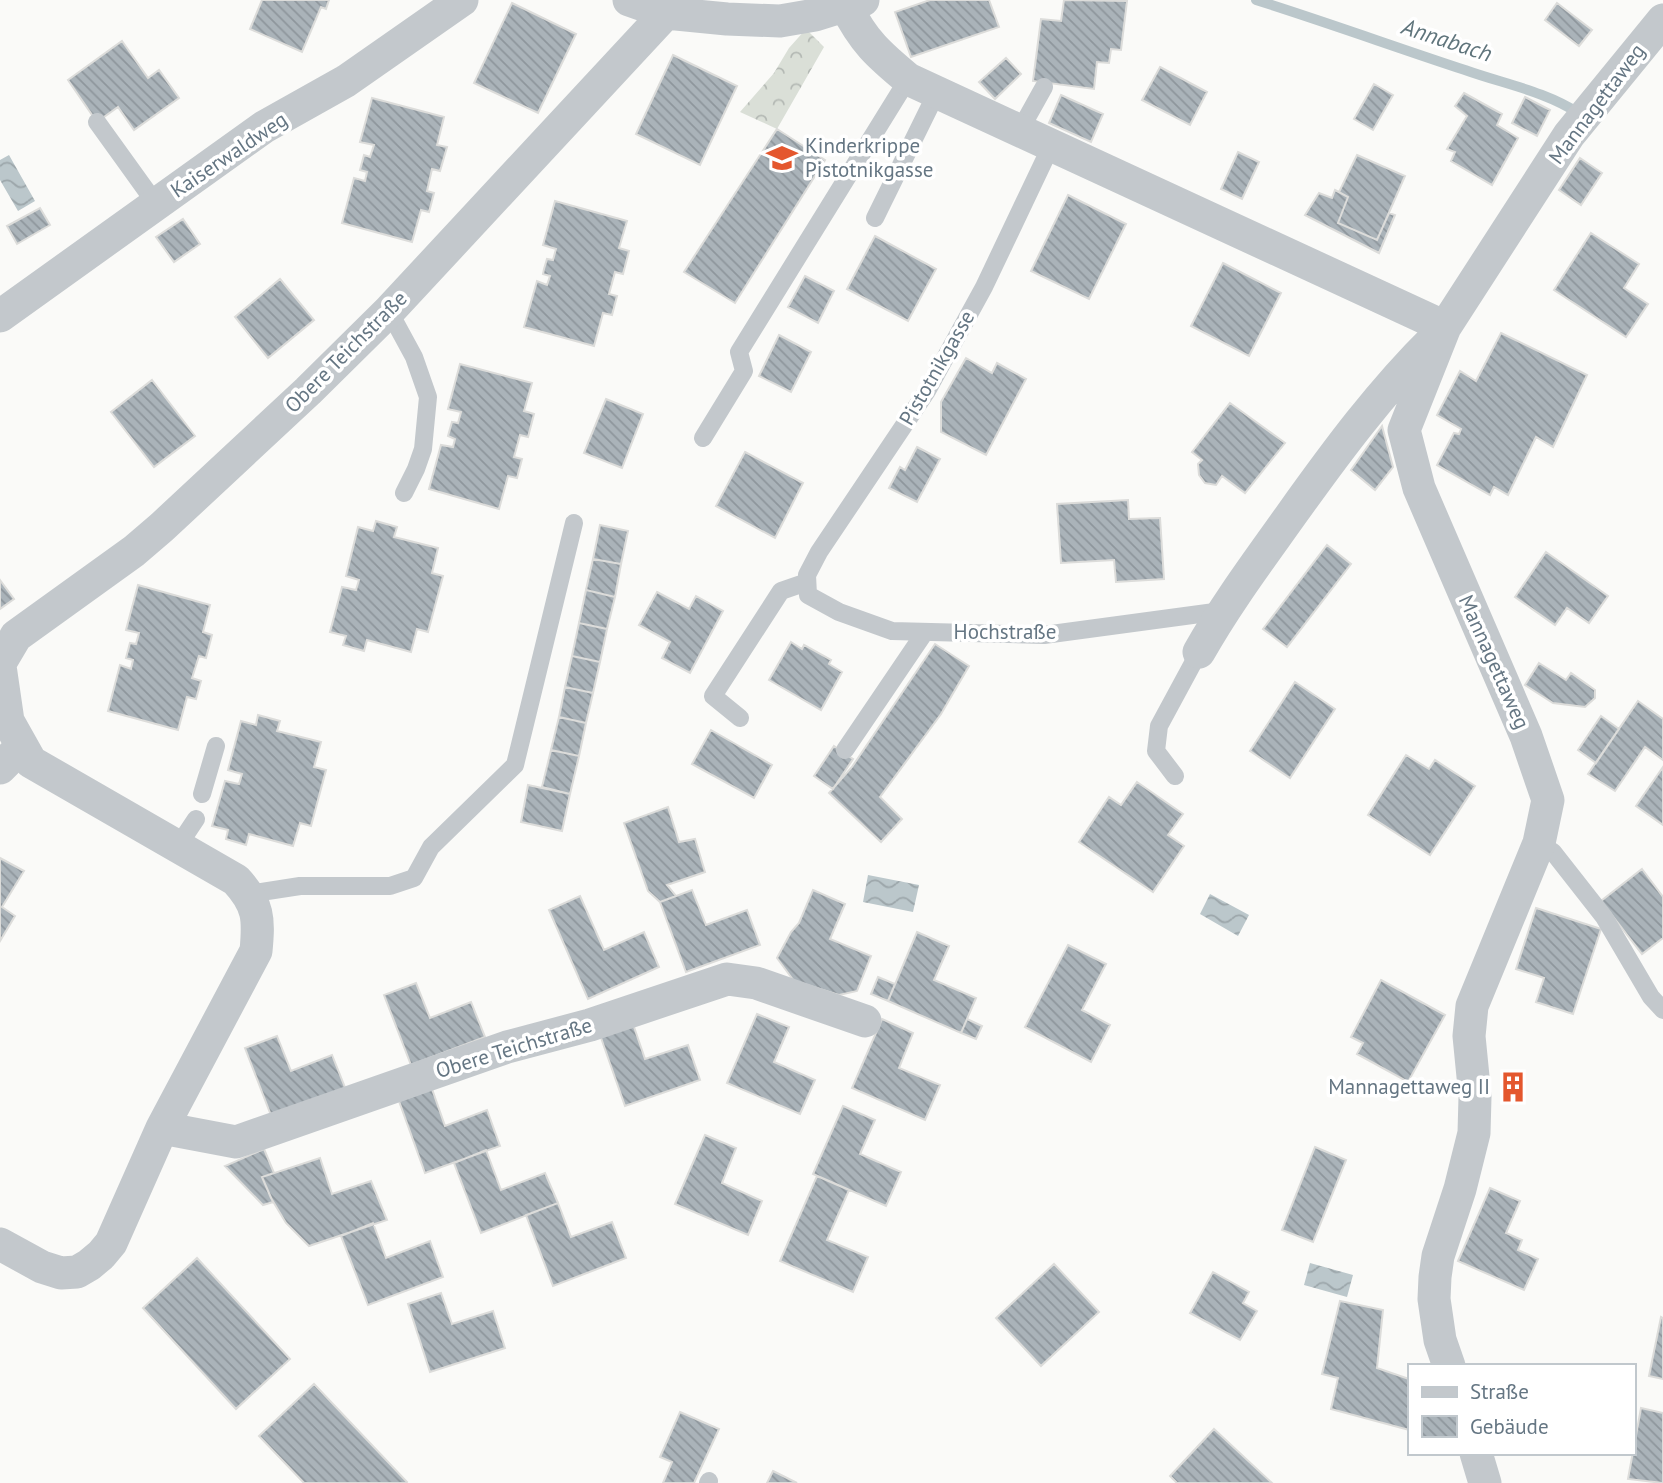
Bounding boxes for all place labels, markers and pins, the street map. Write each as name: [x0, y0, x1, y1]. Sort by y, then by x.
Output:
place label: Kinderkrippe Pistotnikgasse: [805, 132, 933, 183]
school or university icon: Kinderkrippe Pistotnikgasse: [765, 141, 799, 175]
building icon: Mannagettaweg II: [1496, 1070, 1530, 1104]
place label: Mannagettaweg II: [1328, 1073, 1490, 1100]

